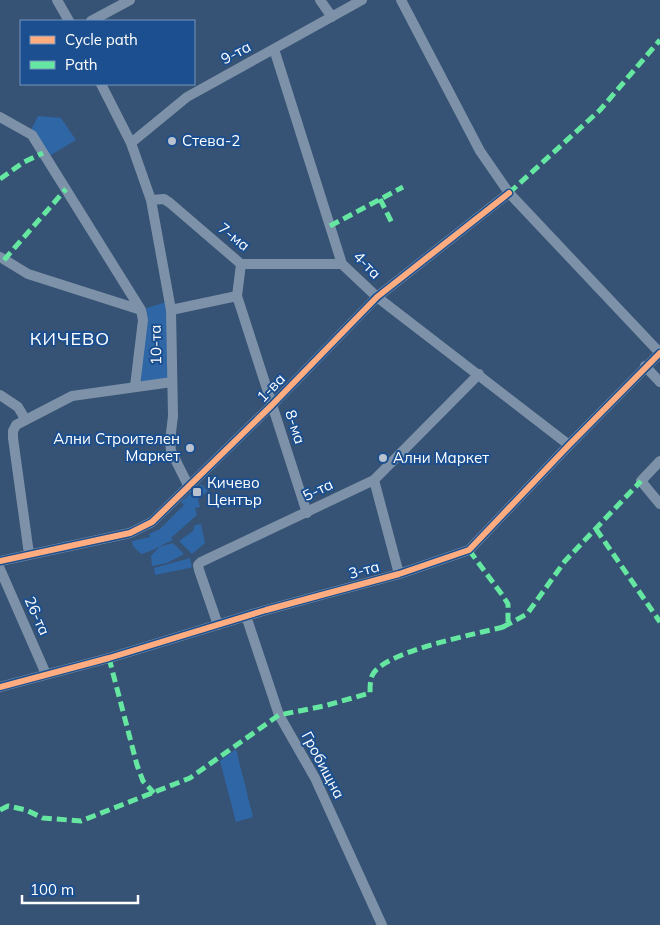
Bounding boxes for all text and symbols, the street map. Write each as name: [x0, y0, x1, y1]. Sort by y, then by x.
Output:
legend: [20, 20, 195, 85]
text: Cycle path: [65, 30, 138, 49]
street label: 9-та: [217, 37, 254, 68]
text: Path: [65, 55, 97, 74]
place label: Стева-2: [182, 131, 240, 150]
marker: Стева-2: [166, 135, 178, 147]
street label: 7-ма: [215, 218, 254, 255]
street label: 4-та: [350, 247, 385, 283]
street label: 10-та: [146, 325, 165, 365]
district label: КИЧЕВО: [30, 327, 110, 350]
street label: 1-ва: [252, 369, 289, 406]
street label: 8-ма: [281, 407, 310, 446]
place label: Ални Строителен Маркет: [53, 429, 180, 465]
marker: Ални Строителен Маркет: [184, 442, 196, 454]
place label: Ални Маркет: [393, 448, 489, 467]
marker: Ални Маркет: [377, 452, 389, 464]
place label: Кичево Център: [207, 473, 262, 509]
street label: 5-та: [300, 474, 336, 505]
marker: Кичево Център: [191, 486, 203, 498]
street label: 3-та: [346, 556, 381, 583]
street label: 26-та: [21, 593, 54, 638]
street label: Гробищна: [298, 728, 349, 802]
scale bar: [22, 872, 139, 904]
text: 100 m: [30, 880, 74, 899]

